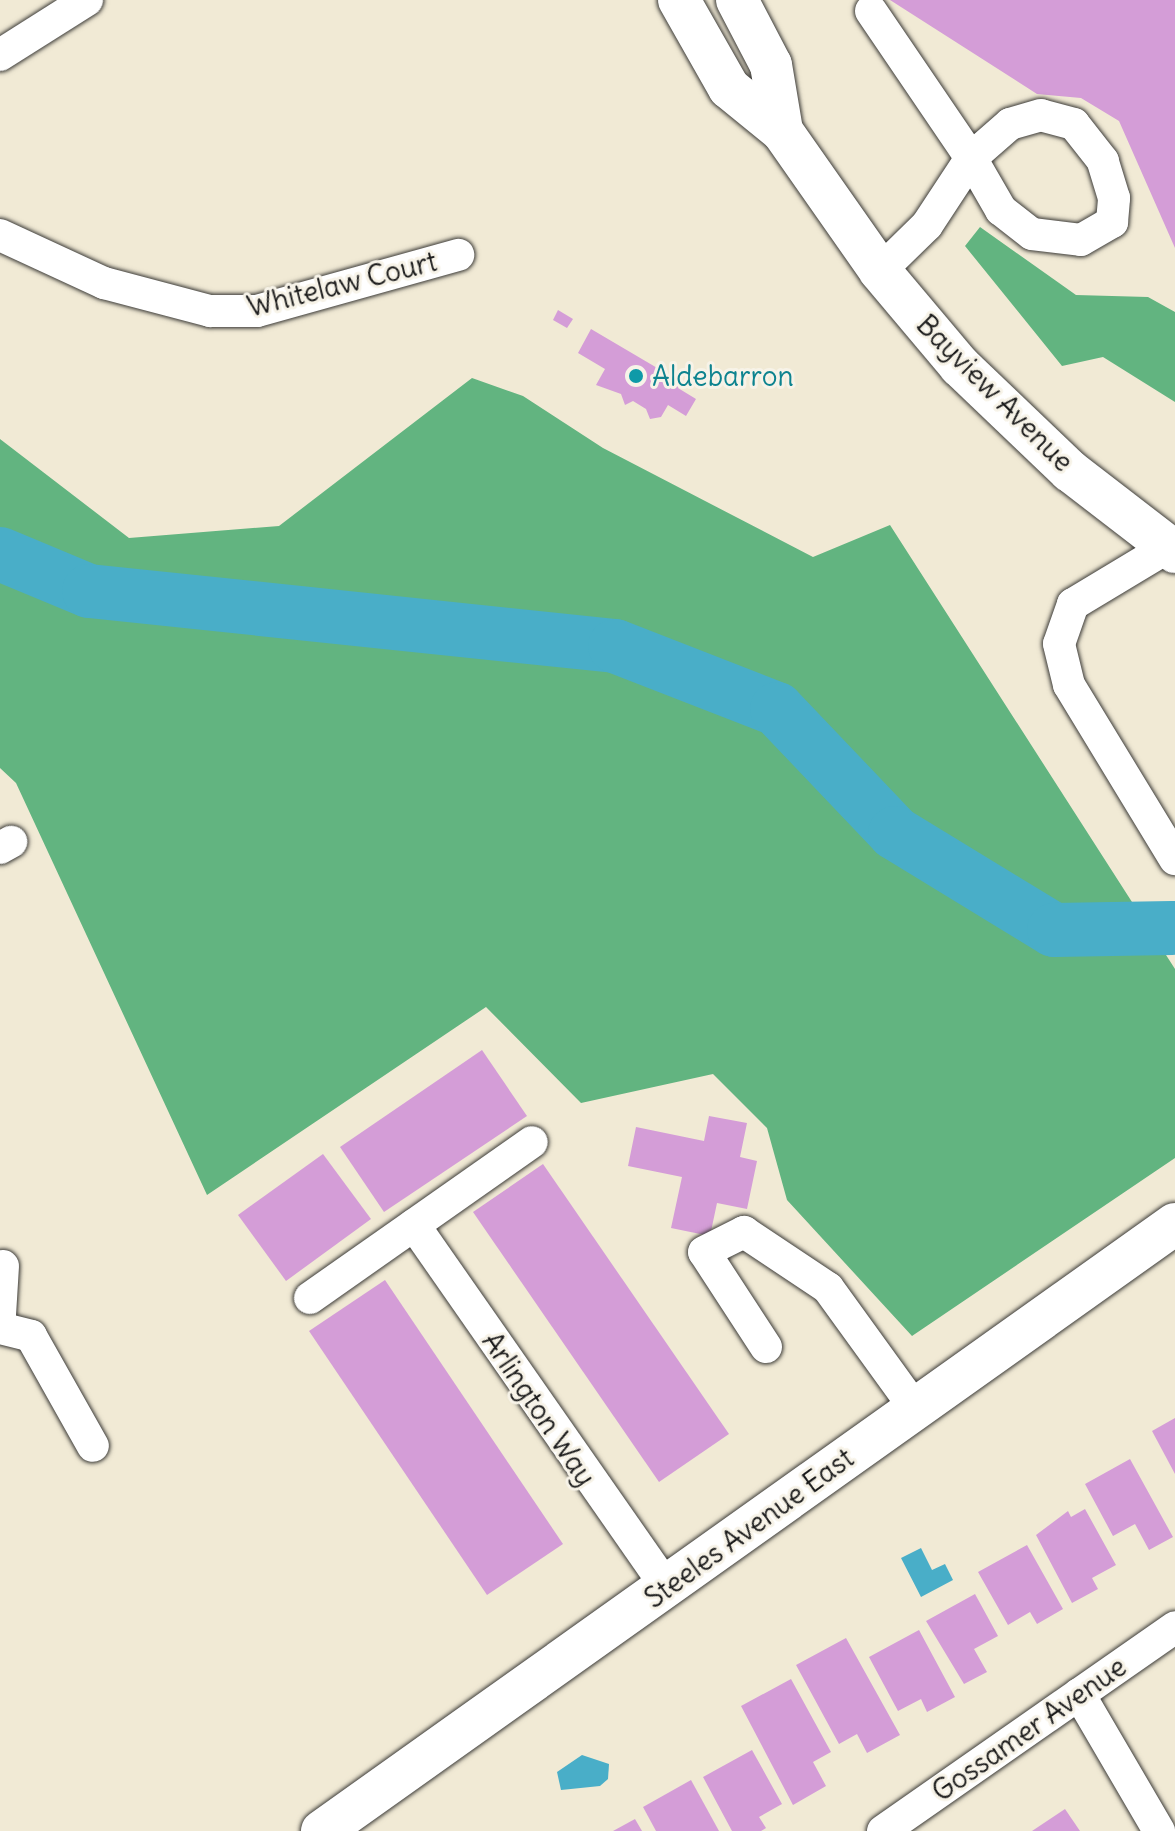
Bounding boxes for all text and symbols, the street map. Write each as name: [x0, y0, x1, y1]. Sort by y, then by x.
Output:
street label: Whitelaw Court: [244, 244, 440, 324]
street label: Bayview Avenue: [910, 308, 1080, 478]
place label: Aldebarron: [652, 359, 794, 393]
marker: Aldebarron: [627, 367, 645, 385]
street label: Arlington Way: [475, 1326, 603, 1492]
street label: Steeles Avenue East: [638, 1441, 860, 1615]
street label: Gossamer Avenue: [926, 1650, 1132, 1808]

